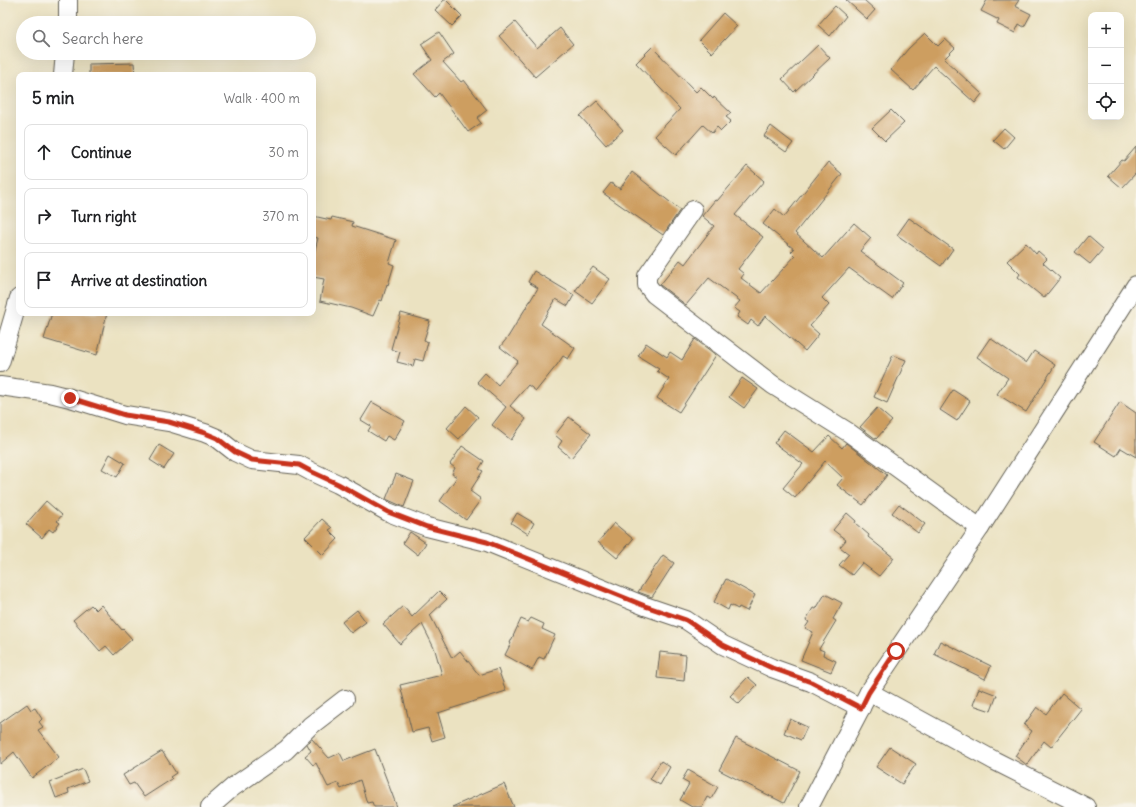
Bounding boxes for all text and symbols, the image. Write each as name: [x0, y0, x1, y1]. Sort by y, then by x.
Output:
map controls: [1088, 12, 1124, 120]
button: +: [1088, 12, 1124, 48]
search box: [16, 16, 316, 60]
icon: search: [30, 27, 52, 49]
text: Search here: [62, 29, 143, 48]
button: −: [1088, 48, 1124, 84]
button: locate: [1088, 84, 1124, 120]
text: 5 min: [32, 87, 74, 109]
text: Walk · 400 m: [223, 90, 300, 107]
icon: ahead: [33, 141, 55, 163]
text: Continue: [71, 143, 132, 162]
text: 30 m: [269, 144, 299, 161]
icon: right: [33, 205, 55, 227]
text: Turn right: [71, 207, 136, 226]
text: 370 m: [262, 208, 299, 225]
icon: arrive: [33, 269, 55, 291]
text: Arrive at destination: [71, 271, 207, 290]
route end: [61, 389, 79, 407]
route start: [887, 642, 905, 660]

